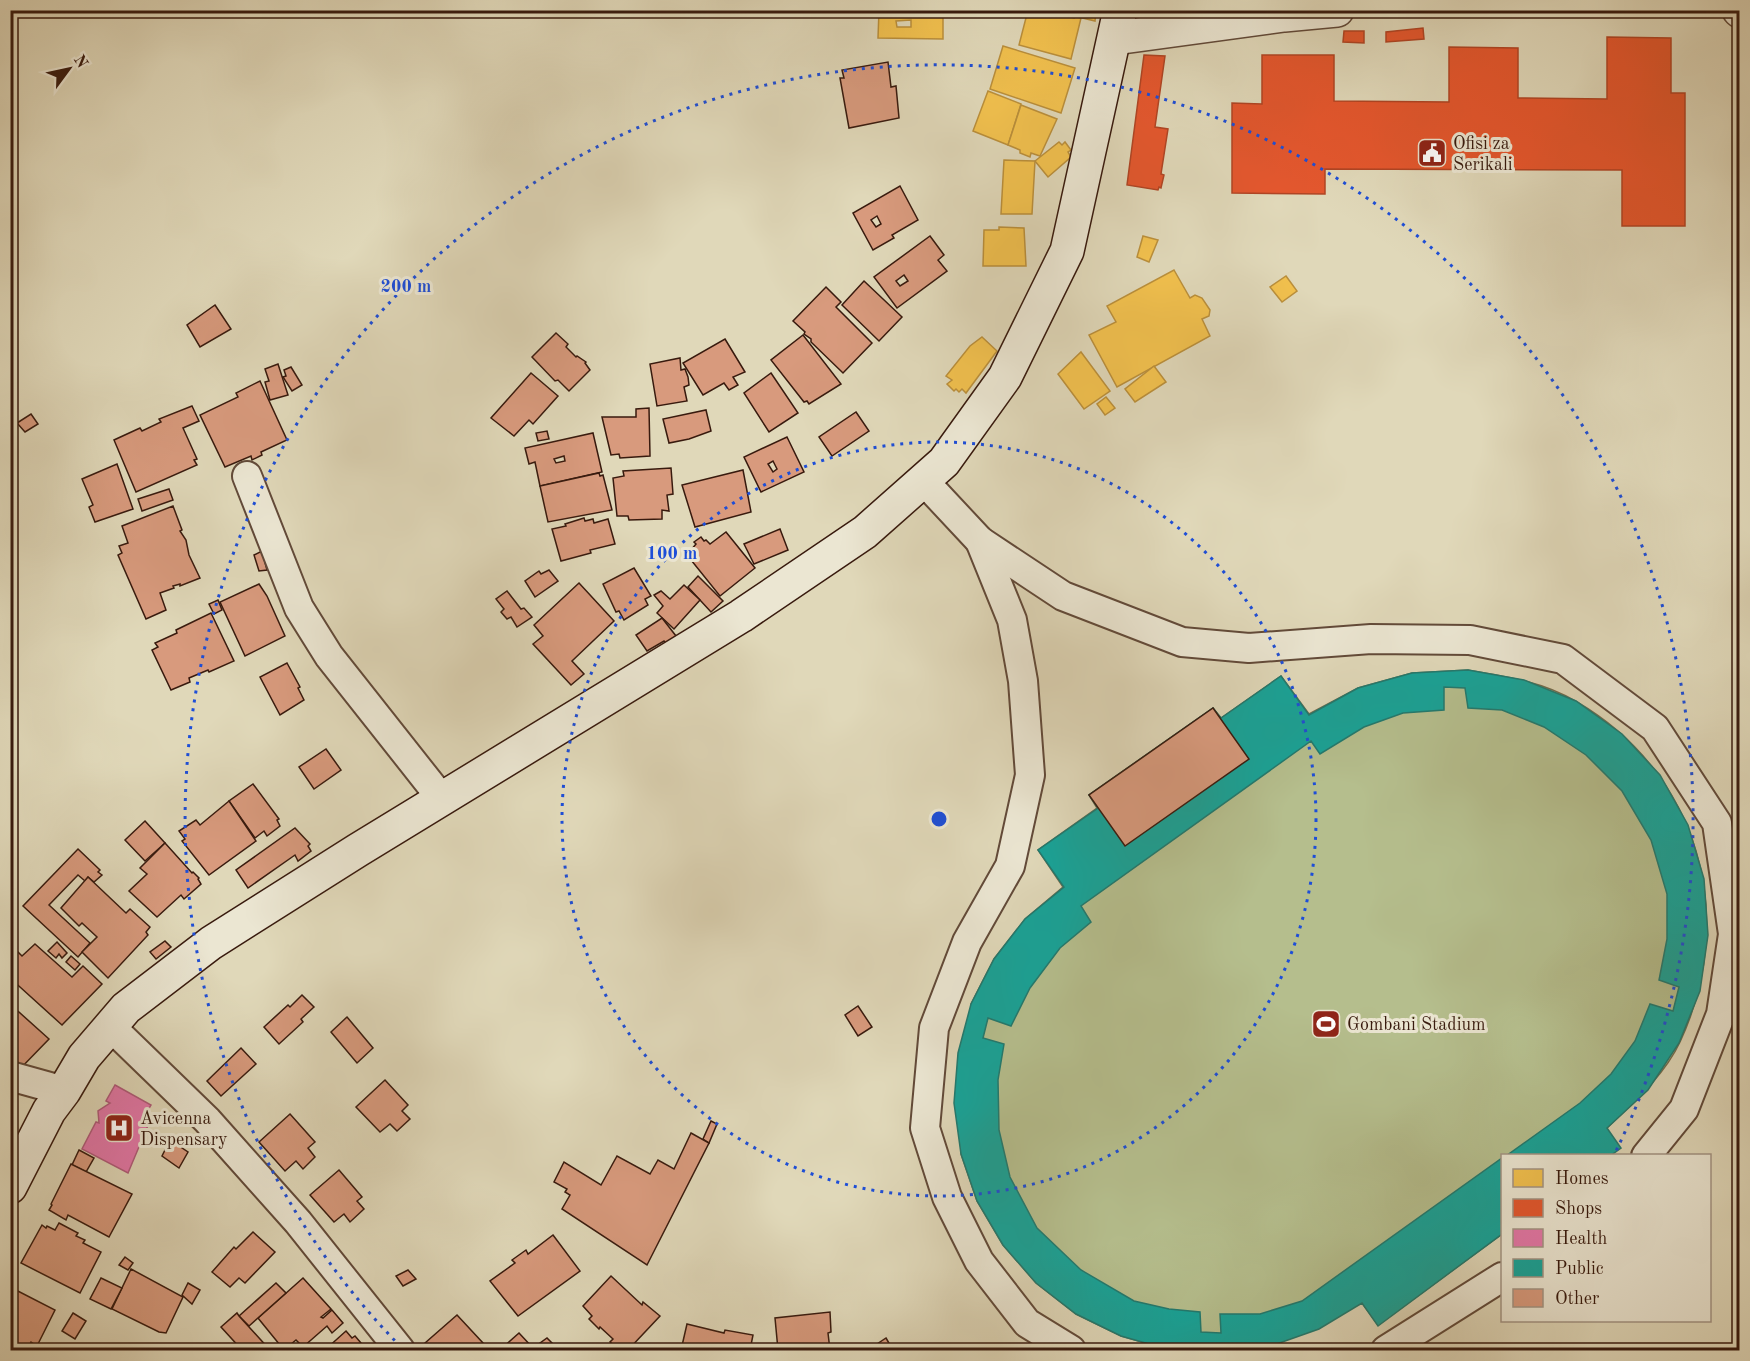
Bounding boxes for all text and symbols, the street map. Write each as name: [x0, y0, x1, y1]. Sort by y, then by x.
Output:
north arrow: [39, 39, 99, 99]
text: N: [70, 52, 90, 72]
place label: Ofisi za Serikali: [1453, 135, 1513, 174]
public building icon: Ofisi za Serikali: [1416, 137, 1448, 169]
text: 200 m: [381, 278, 431, 296]
text: 100 m: [647, 545, 697, 563]
centre of rings: [929, 809, 949, 829]
sports icon: Gombani Stadium: [1310, 1008, 1342, 1040]
place label: Gombani Stadium: [1347, 1016, 1485, 1034]
place label: Avicenna Dispensary: [140, 1110, 228, 1149]
hospital icon: Avicenna Dispensary: [103, 1112, 135, 1144]
legend: [1501, 1154, 1711, 1322]
text: Homes: [1555, 1170, 1609, 1188]
text: Shops: [1555, 1200, 1602, 1218]
text: Health: [1555, 1230, 1608, 1248]
text: Public: [1555, 1260, 1604, 1278]
text: Other: [1555, 1290, 1600, 1308]

